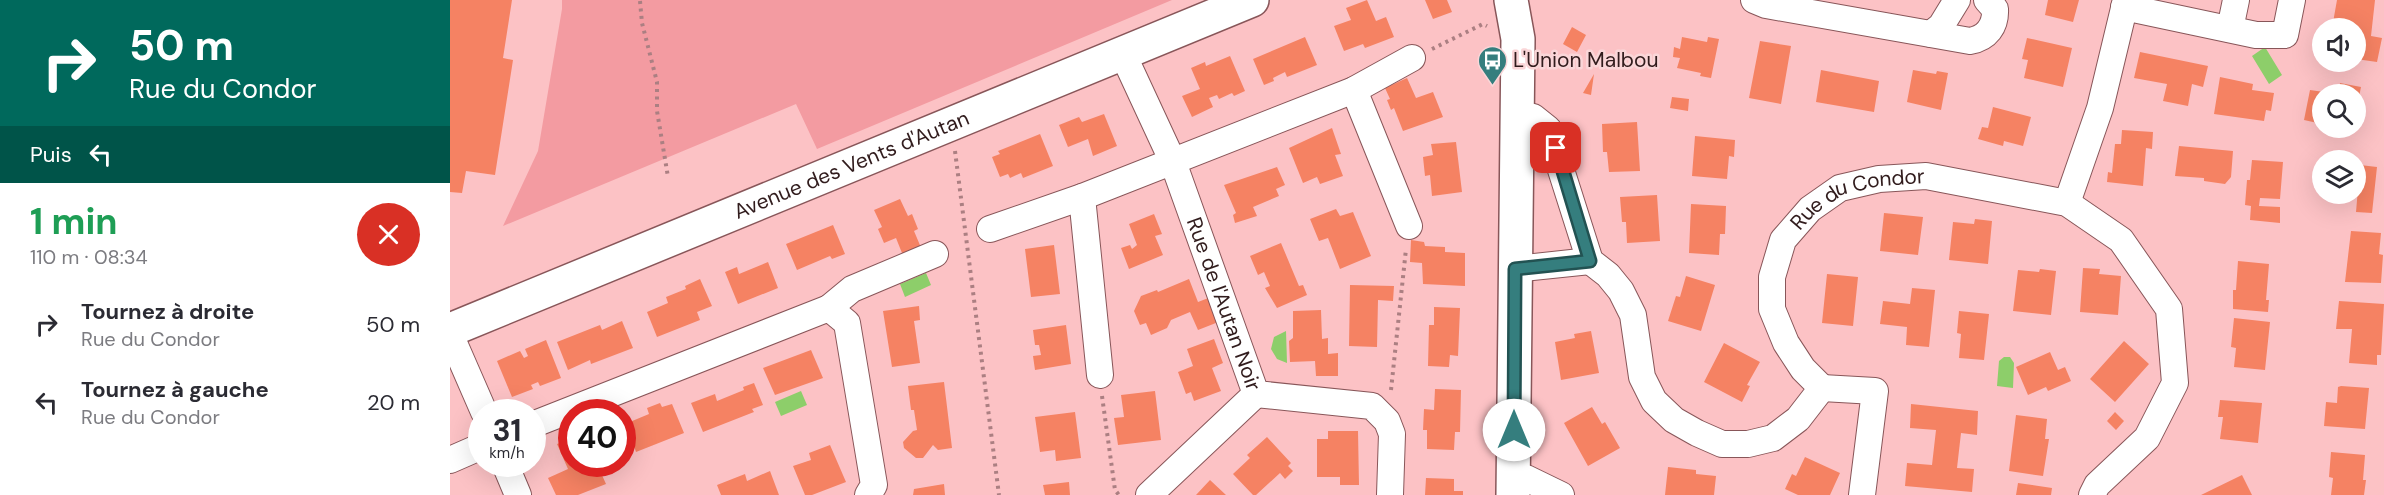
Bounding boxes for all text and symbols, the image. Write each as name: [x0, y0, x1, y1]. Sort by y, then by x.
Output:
text: 50 m: [129, 18, 234, 73]
map controls: [2312, 18, 2366, 204]
button: sound: [2312, 18, 2366, 72]
icon: right: [30, 24, 108, 102]
bus stop icon: L'Union Malbou: [1476, 44, 1508, 86]
place label: L'Union Malbou: [1513, 46, 1659, 74]
text: Rue du Condor: [129, 71, 316, 106]
button: search: [2312, 84, 2366, 138]
street label: Avenue des Vents d'Autan: [729, 104, 973, 226]
pin: [1530, 122, 1581, 173]
icon: arrive: [1539, 131, 1572, 164]
icon: left: [84, 138, 117, 171]
text: Puis: [30, 140, 72, 169]
button: layers: [2312, 150, 2366, 204]
street label: Rue du Condor: [1784, 162, 1926, 236]
text: 1 min: [30, 198, 118, 245]
button: close: [357, 203, 420, 266]
street label: Rue de l'Autan Noir: [1180, 213, 1268, 395]
text: 110 m · 08:34: [30, 244, 148, 270]
text: Tournez à droite: [81, 297, 254, 326]
icon: right: [30, 308, 63, 341]
text: 50 m: [366, 310, 420, 339]
text: Rue du Condor: [81, 326, 220, 352]
text: Tournez à gauche: [81, 375, 269, 404]
icon: left: [30, 386, 63, 419]
text: 20 m: [367, 388, 420, 417]
position arrow: [1482, 398, 1546, 462]
speed limit sign: 40: [558, 399, 636, 477]
text: Rue du Condor: [81, 404, 220, 430]
text: 31: [493, 411, 521, 450]
text: km/h: [489, 443, 525, 463]

